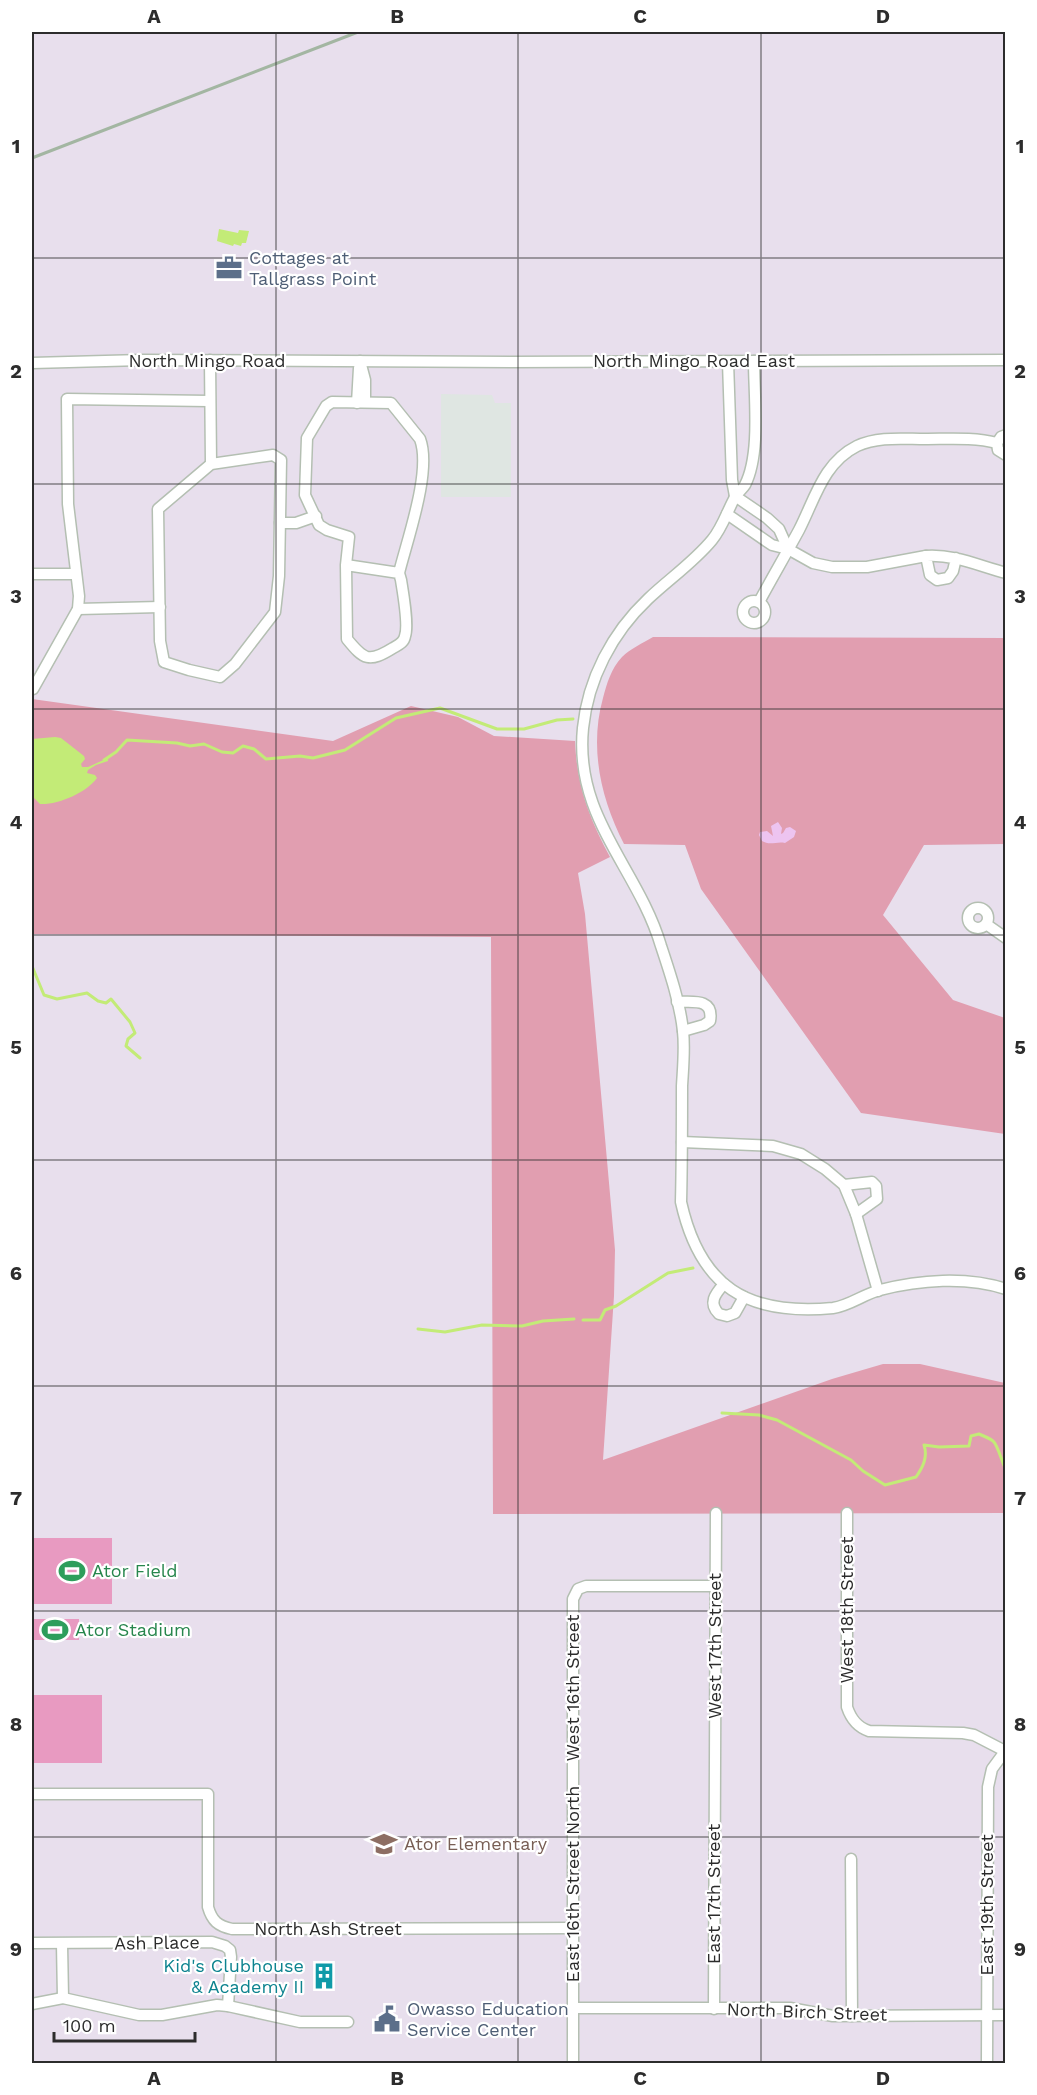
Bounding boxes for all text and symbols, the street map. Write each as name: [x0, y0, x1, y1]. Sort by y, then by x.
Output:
text: A: [147, 4, 161, 28]
text: B: [390, 4, 404, 28]
text: C: [633, 4, 647, 28]
text: D: [876, 4, 890, 28]
text: 1: [12, 134, 20, 158]
text: 1: [1016, 134, 1024, 158]
place label: Cottages at Tallgrass Point: [249, 247, 377, 289]
office icon: Cottages at Tallgrass Point: [214, 253, 244, 283]
street label: North Mingo Road: [128, 350, 286, 371]
street label: North Mingo Road East: [593, 350, 795, 371]
text: 2: [10, 359, 22, 383]
text: 2: [1014, 359, 1026, 383]
text: 3: [10, 584, 22, 608]
text: 3: [1014, 584, 1026, 608]
text: 4: [10, 810, 23, 834]
text: 4: [1014, 810, 1027, 834]
text: 5: [10, 1035, 22, 1059]
text: 5: [1014, 1035, 1026, 1059]
text: 6: [10, 1261, 22, 1285]
text: 6: [1014, 1261, 1026, 1285]
text: 7: [10, 1486, 22, 1510]
text: 7: [1014, 1486, 1026, 1510]
street label: West 18th Street: [836, 1536, 857, 1684]
sports icon: Ator Field: [57, 1556, 87, 1586]
place label: Ator Field: [92, 1560, 178, 1581]
street label: West 17th Street: [704, 1573, 725, 1719]
street label: West 16th Street: [562, 1614, 583, 1761]
sports icon: Ator Stadium: [40, 1615, 70, 1645]
place label: Ator Stadium: [75, 1619, 191, 1640]
text: 8: [10, 1712, 22, 1736]
text: 8: [1014, 1712, 1026, 1736]
street label: East 16th Street North: [562, 1786, 583, 1982]
street label: East 17th Street: [703, 1823, 724, 1964]
school or university icon: Ator Elementary: [369, 1829, 399, 1859]
place label: Ator Elementary: [404, 1833, 548, 1854]
street label: East 19th Street: [976, 1834, 997, 1976]
street label: North Ash Street: [254, 1918, 402, 1939]
street label: Ash Place: [114, 1931, 200, 1954]
text: 9: [10, 1937, 22, 1961]
text: 9: [1014, 1937, 1026, 1961]
place label: Kid's Clubhouse & Academy II: [163, 1955, 304, 1997]
building icon: Kid's Clubhouse & Academy II: [309, 1961, 339, 1991]
place label: Owasso Education Service Center: [407, 1998, 569, 2040]
street label: North Birch Street: [726, 1998, 888, 2025]
public building icon: Owasso Education Service Center: [372, 2004, 402, 2034]
scale bar: [54, 2005, 195, 2043]
text: 100 m: [63, 2015, 116, 2036]
text: A: [147, 2066, 161, 2090]
text: B: [390, 2066, 404, 2090]
text: C: [633, 2066, 647, 2090]
text: D: [876, 2066, 890, 2090]

